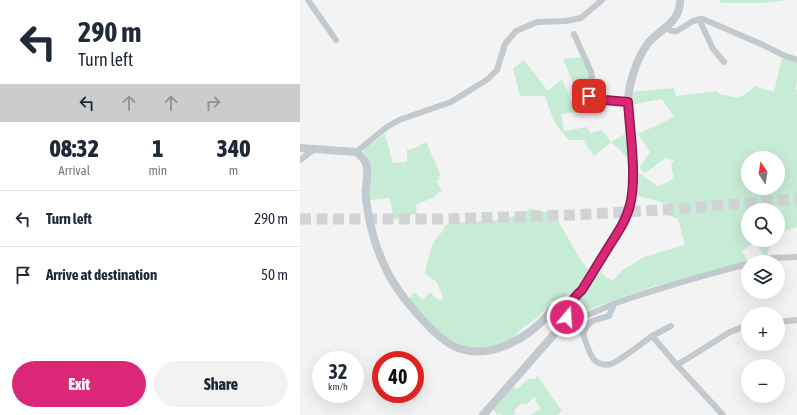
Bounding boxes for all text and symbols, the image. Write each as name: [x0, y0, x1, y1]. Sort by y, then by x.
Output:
icon: left: [12, 16, 64, 68]
text: 290 m: [78, 16, 141, 48]
text: Turn left: [78, 49, 133, 70]
pin: [572, 79, 606, 113]
icon: arrive: [578, 85, 600, 107]
icon: left: [76, 92, 98, 114]
icon: ahead: [118, 92, 140, 114]
icon: ahead: [160, 92, 182, 114]
icon: right: [202, 92, 224, 114]
text: 08:32: [50, 135, 99, 162]
text: 1: [152, 135, 163, 162]
text: 340: [217, 135, 250, 162]
north arrow: [741, 151, 785, 195]
map controls: [741, 151, 785, 403]
text: Arrival: [58, 163, 90, 178]
text: min: [148, 163, 167, 178]
text: m: [229, 163, 238, 178]
button: search: [741, 203, 785, 247]
icon: left: [12, 208, 34, 230]
text: Turn left: [46, 210, 92, 227]
text: 290 m: [254, 210, 288, 227]
button: layers: [741, 255, 785, 299]
icon: arrive: [12, 264, 34, 286]
text: Arrive at destination: [46, 266, 157, 283]
text: 50 m: [261, 266, 288, 283]
position arrow: [546, 296, 588, 338]
button: +: [741, 307, 785, 351]
speed limit sign: 40: [372, 351, 424, 403]
button: −: [741, 359, 785, 403]
text: 32: [329, 360, 347, 383]
button: Exit: [12, 361, 146, 407]
button: Share: [154, 361, 288, 407]
text: km/h: [328, 381, 348, 392]

